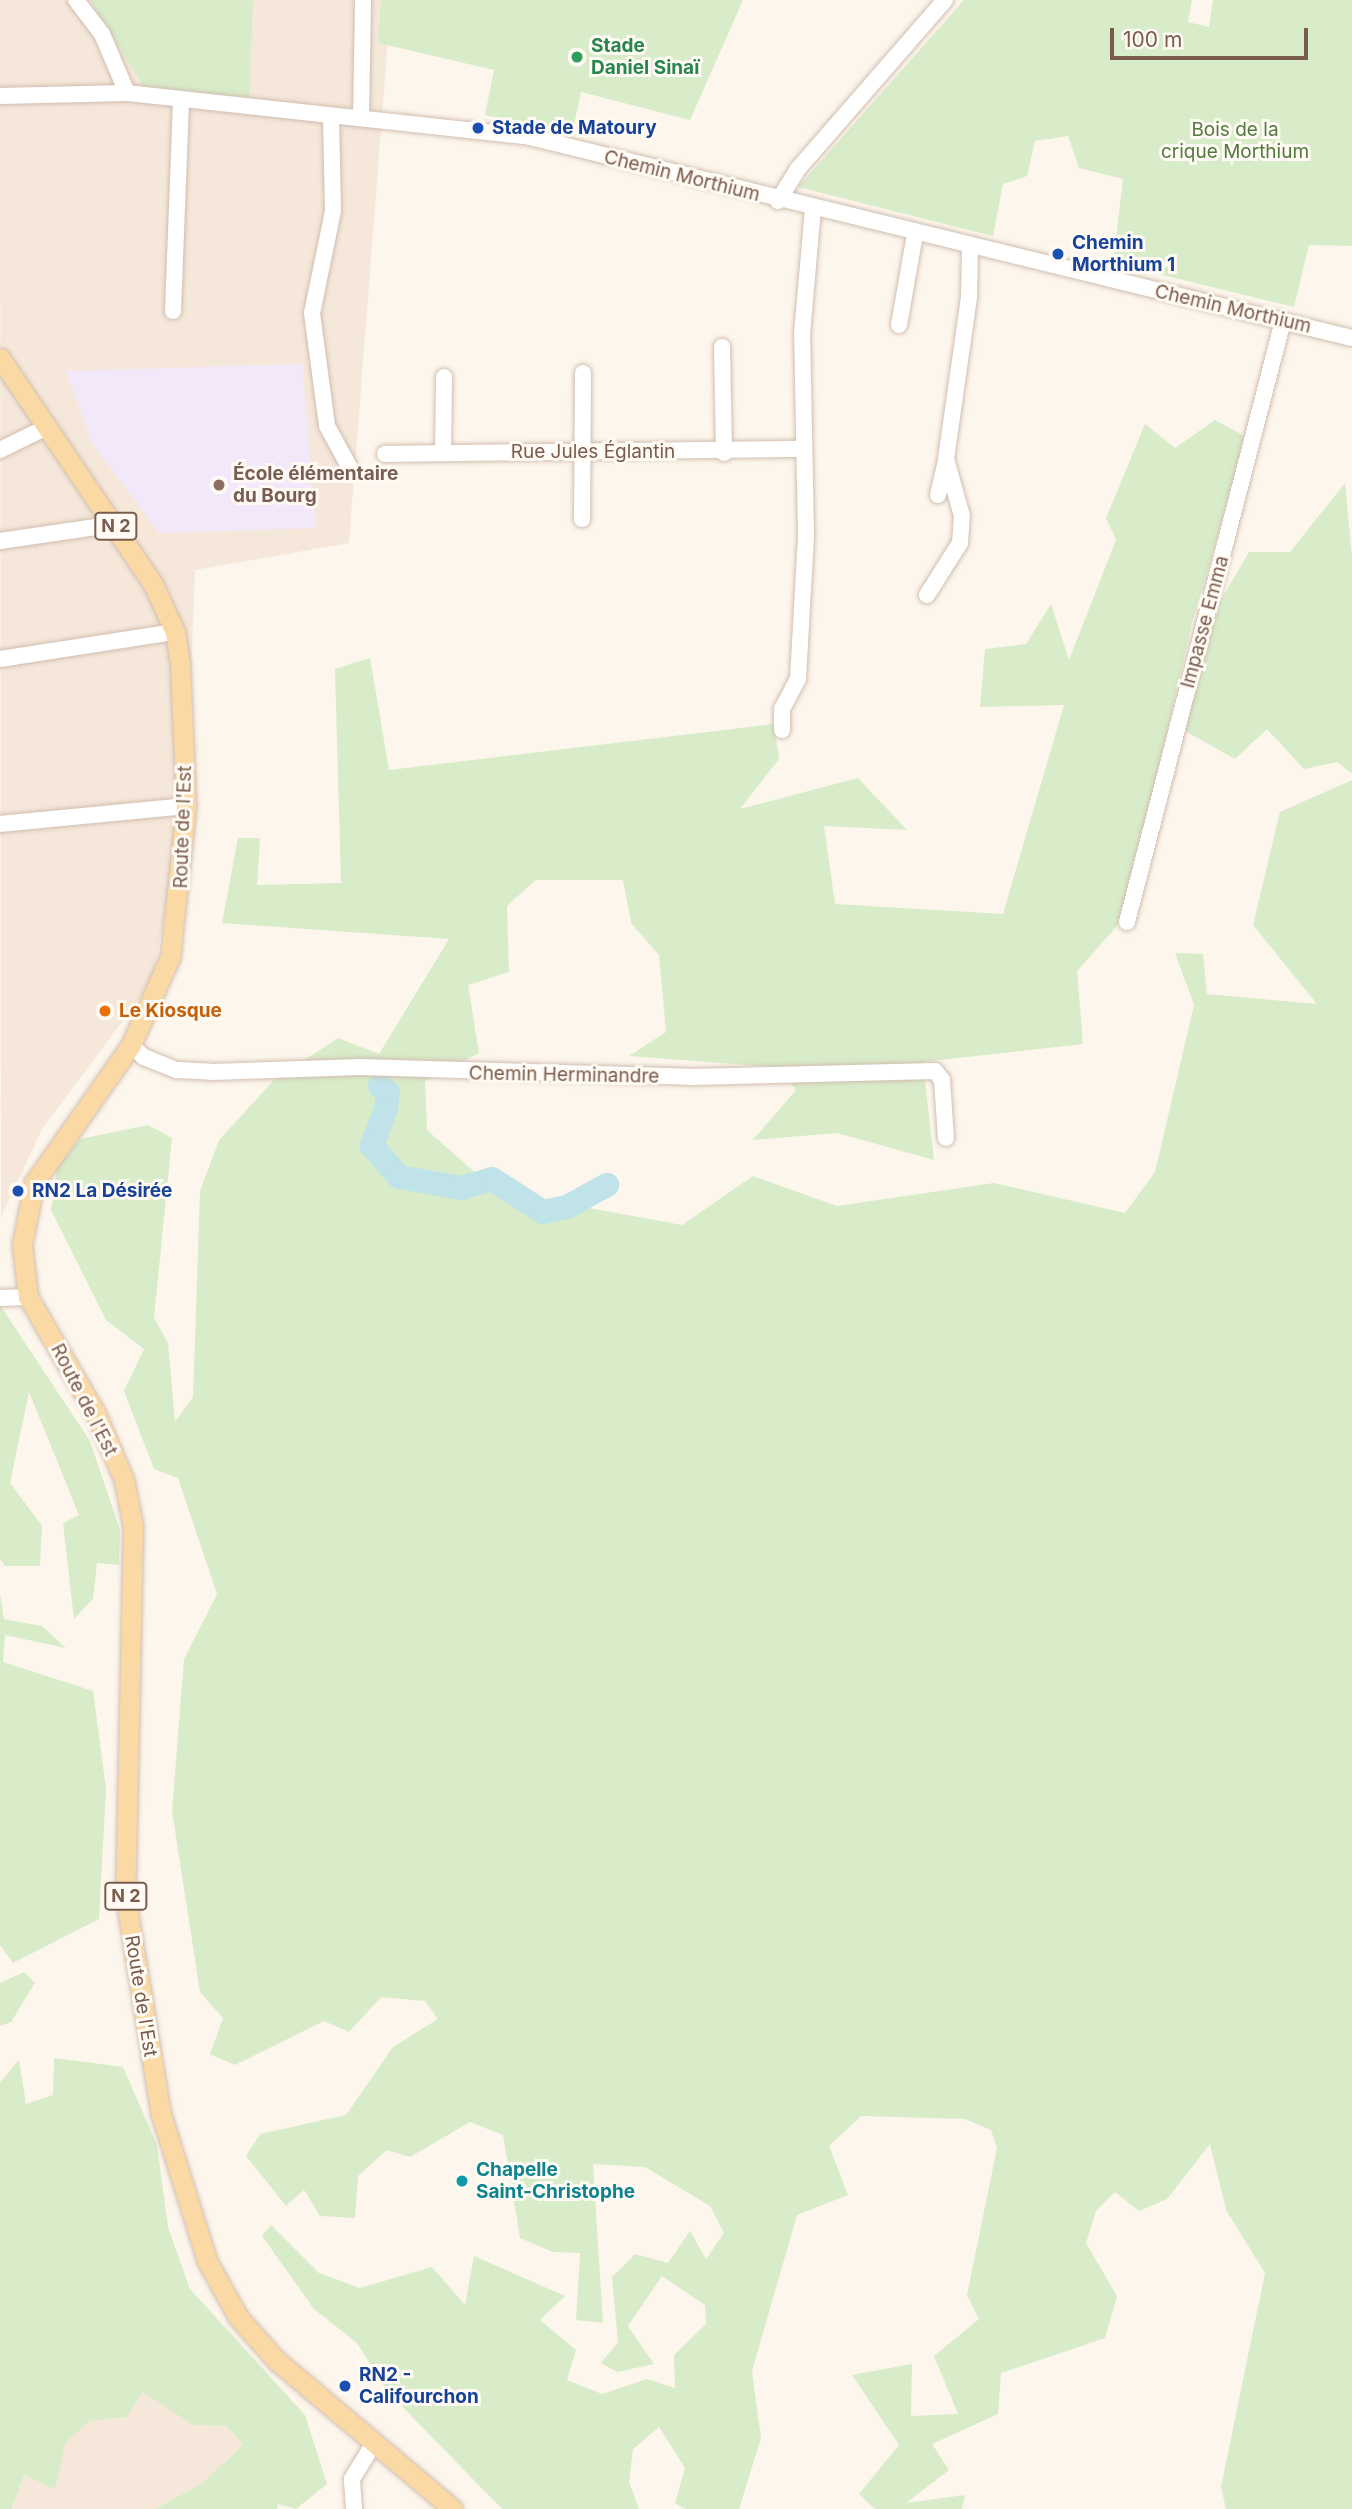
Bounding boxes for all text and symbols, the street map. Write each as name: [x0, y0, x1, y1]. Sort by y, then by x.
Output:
scale bar: [1114, 14, 1312, 58]
text: 100 m: [1123, 27, 1182, 52]
place label: Stade Daniel Sinaï: [591, 35, 699, 79]
marker: Stade Daniel Sinaï: [569, 49, 585, 65]
place label: Stade de Matoury: [492, 117, 657, 139]
park label: Bois de la crique Morthium: [1161, 119, 1309, 163]
marker: Stade de Matoury: [470, 120, 486, 136]
street label: Chemin Morthium: [602, 146, 762, 206]
place label: Chemin Morthium 1: [1072, 232, 1175, 276]
marker: Chemin Morthium 1: [1050, 246, 1066, 262]
street label: Chemin Morthium: [1153, 280, 1313, 338]
street label: Rue Jules Églantin: [511, 441, 675, 463]
place label: École élémentaire du Bourg: [233, 463, 398, 507]
marker: École élémentaire du Bourg: [211, 477, 227, 493]
road number: N 2: [93, 512, 139, 540]
street label: Impasse Emma: [1176, 553, 1234, 691]
street label: Route de l'Est: [169, 765, 197, 889]
place label: Le Kiosque: [119, 1000, 222, 1022]
marker: Le Kiosque: [97, 1003, 113, 1019]
street label: Chemin Herminandre: [469, 1062, 659, 1088]
place label: RN2 La Désirée: [32, 1180, 172, 1202]
marker: RN2 La Désirée: [10, 1183, 26, 1199]
street label: Route de l'Est: [46, 1340, 122, 1460]
road number: N 2: [103, 1882, 149, 1910]
street label: Route de l'Est: [120, 1933, 162, 2059]
place label: Chapelle Saint-Christophe: [476, 2159, 635, 2203]
marker: Chapelle Saint-Christophe: [454, 2173, 470, 2189]
place label: RN2 - Califourchon: [359, 2364, 479, 2408]
marker: RN2 - Califourchon: [337, 2378, 353, 2394]

